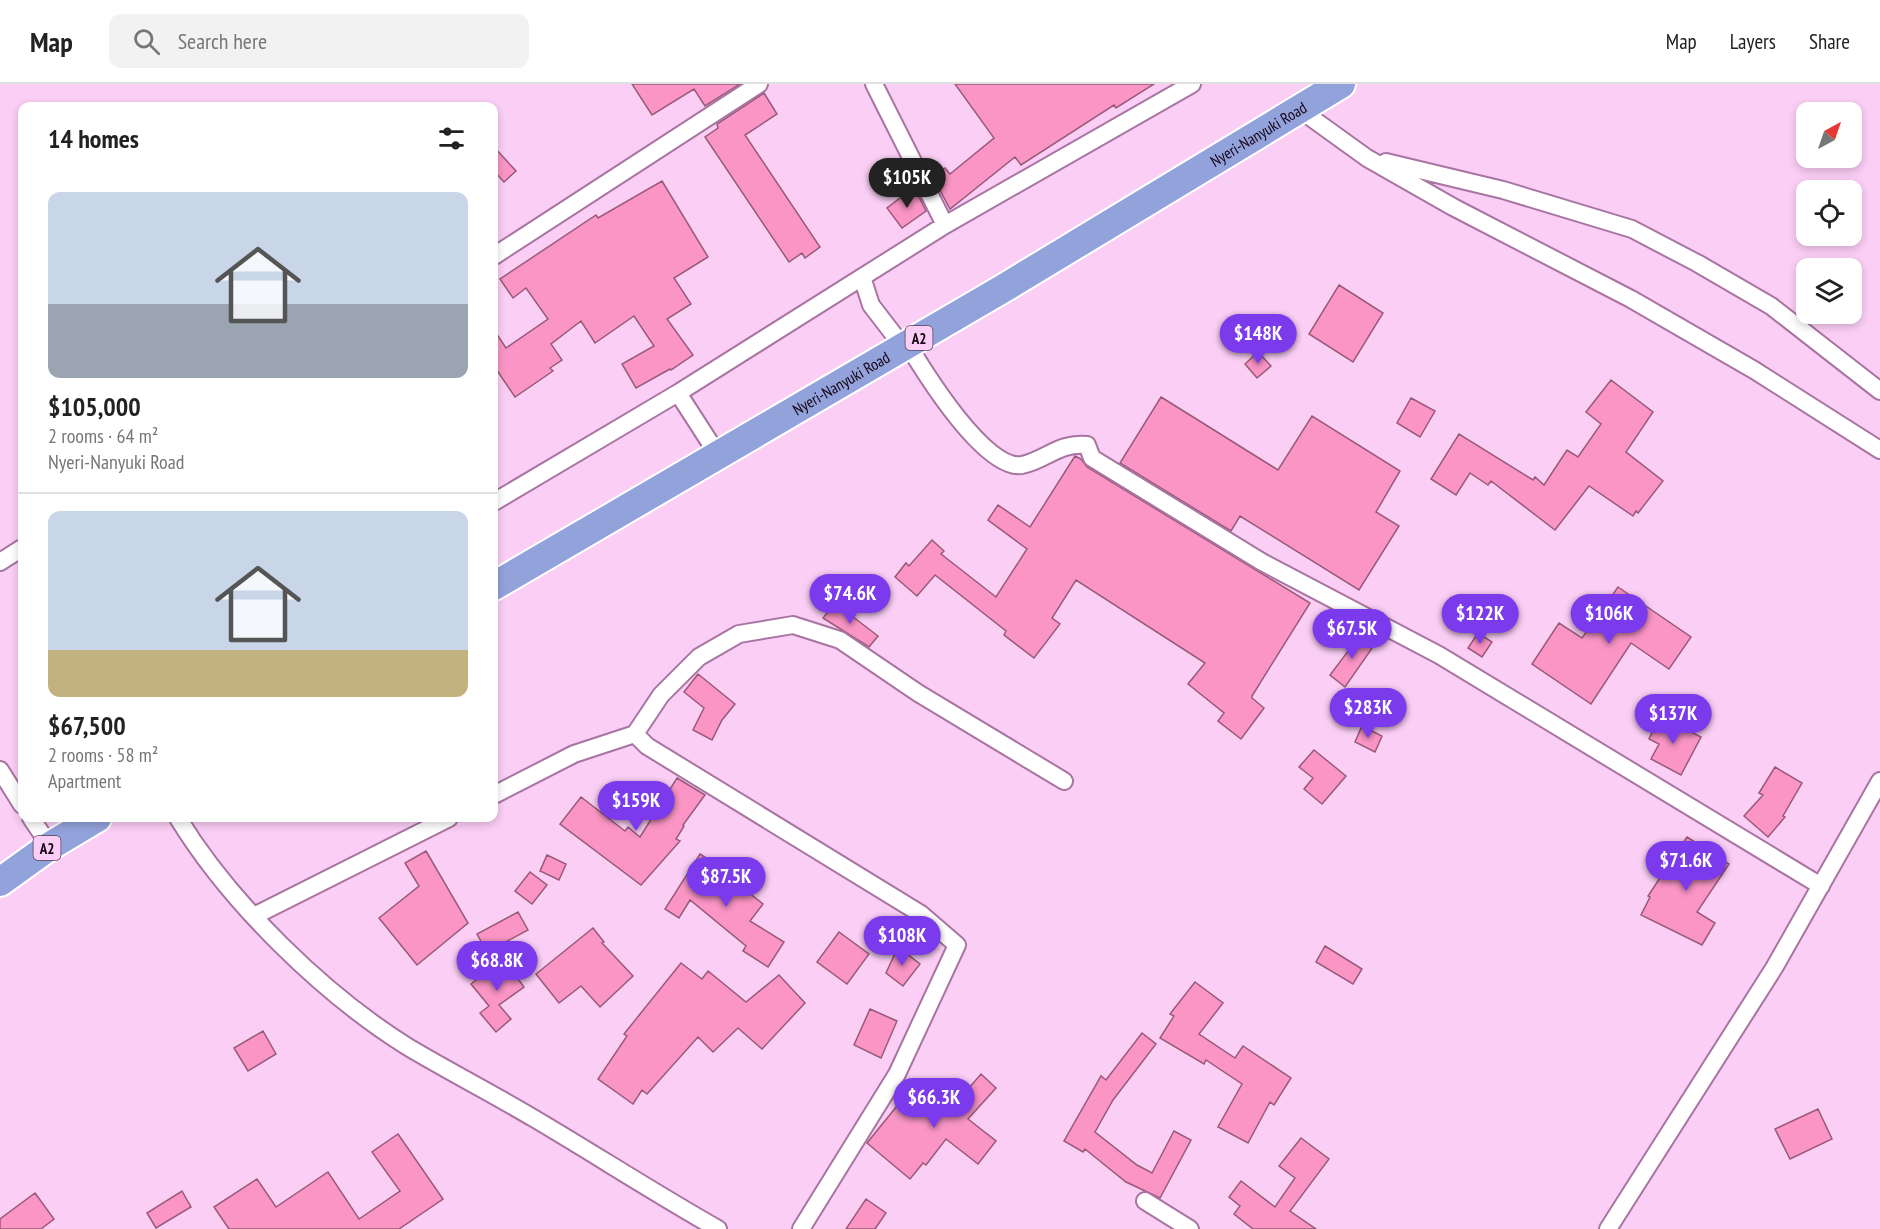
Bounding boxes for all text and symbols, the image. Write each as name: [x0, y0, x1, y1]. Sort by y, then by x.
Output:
search box: [109, 14, 529, 68]
text: Map: [30, 23, 73, 60]
icon: search: [130, 25, 163, 58]
text: Search here: [178, 27, 267, 55]
text: Map: [1666, 28, 1697, 55]
text: Layers: [1730, 28, 1776, 55]
text: Share: [1809, 28, 1850, 55]
street label: Nyeri-Nanyuki Road: [1206, 97, 1310, 171]
north arrow: [1796, 102, 1862, 168]
map controls: [1796, 102, 1862, 324]
text: 14 homes: [48, 122, 139, 155]
icon: filters: [435, 122, 468, 155]
pin: $105K: [865, 158, 949, 209]
text: $105K: [883, 164, 931, 190]
button: locate: [1796, 180, 1862, 246]
icon: home: [204, 231, 312, 339]
button: layers: [1796, 258, 1862, 324]
pin: $148K: [1216, 314, 1300, 365]
text: $148K: [1234, 320, 1282, 346]
road number: A2: [906, 326, 932, 350]
street label: Nyeri-Nanyuki Road: [789, 347, 893, 419]
text: $105,000: [48, 390, 141, 423]
text: 2 rooms · 64 m²: [48, 423, 158, 449]
text: Nyeri-Nanyuki Road: [48, 449, 184, 475]
icon: home: [204, 550, 312, 658]
pin: $74.6K: [801, 574, 899, 625]
text: $74.6K: [824, 580, 876, 606]
pin: $122K: [1438, 594, 1522, 645]
pin: $106K: [1567, 594, 1651, 645]
text: $122K: [1456, 600, 1504, 626]
text: $106K: [1585, 600, 1633, 626]
pin: $67.5K: [1303, 609, 1401, 660]
text: $67.5K: [1327, 615, 1377, 641]
pin: $283K: [1326, 688, 1410, 739]
text: $283K: [1344, 694, 1392, 720]
pin: $137K: [1631, 694, 1715, 745]
text: $137K: [1649, 700, 1697, 726]
text: $67,500: [48, 709, 126, 742]
text: 2 rooms · 58 m²: [48, 742, 158, 768]
text: Apartment: [48, 768, 121, 794]
pin: $159K: [594, 781, 678, 832]
text: $159K: [612, 787, 660, 813]
road number: A2: [34, 836, 60, 860]
pin: $71.6K: [1637, 841, 1735, 892]
text: $71.6K: [1660, 847, 1712, 873]
pin: $87.5K: [677, 857, 775, 908]
text: $87.5K: [701, 863, 751, 889]
pin: $108K: [860, 916, 944, 967]
text: $108K: [878, 922, 926, 948]
pin: $68.8K: [448, 941, 546, 992]
text: $68.8K: [471, 947, 523, 973]
pin: $66.3K: [885, 1078, 983, 1129]
text: $66.3K: [908, 1084, 960, 1110]

